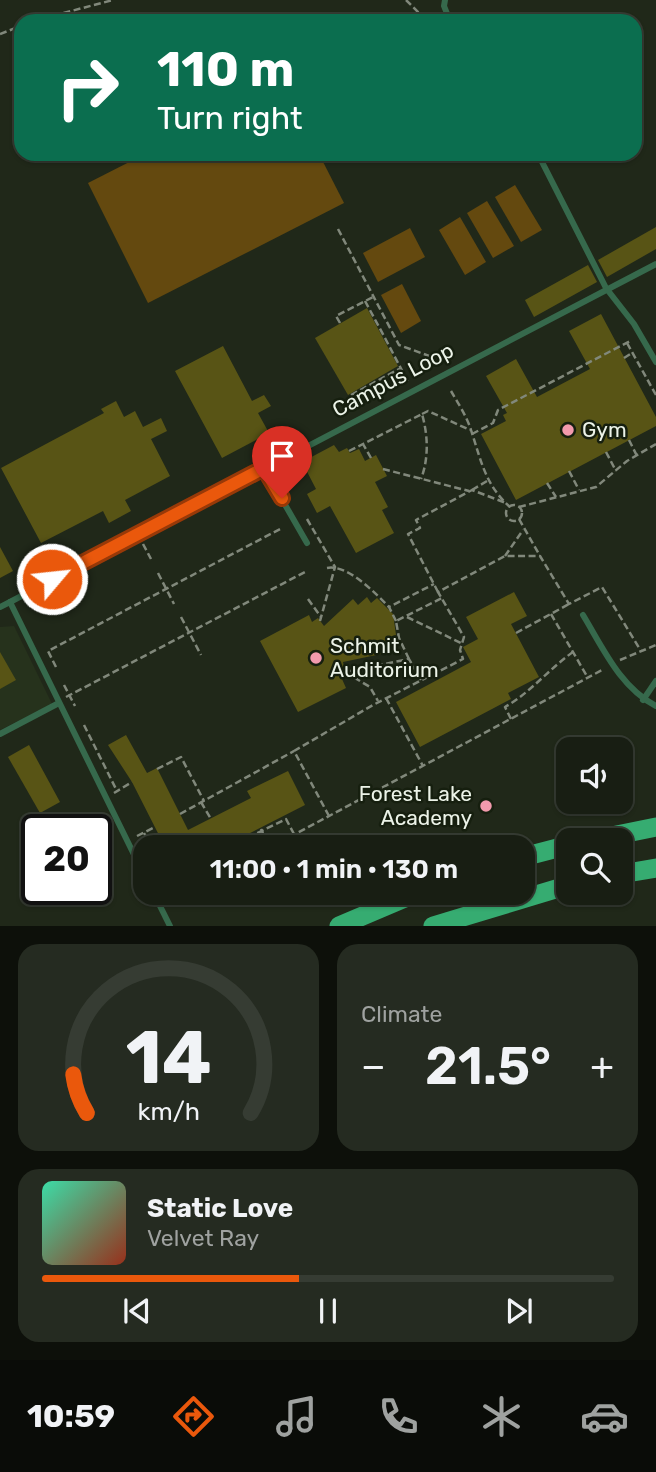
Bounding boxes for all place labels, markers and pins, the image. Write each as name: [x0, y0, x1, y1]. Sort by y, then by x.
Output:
place label: Gym: [582, 417, 627, 442]
marker: Gym: [560, 422, 576, 438]
pin: [252, 426, 312, 498]
place label: Schmit Auditorium: [330, 633, 439, 682]
marker: Schmit Auditorium: [308, 650, 324, 666]
place label: Forest Lake Academy: [359, 781, 472, 830]
marker: Forest Lake Academy: [478, 798, 494, 814]

